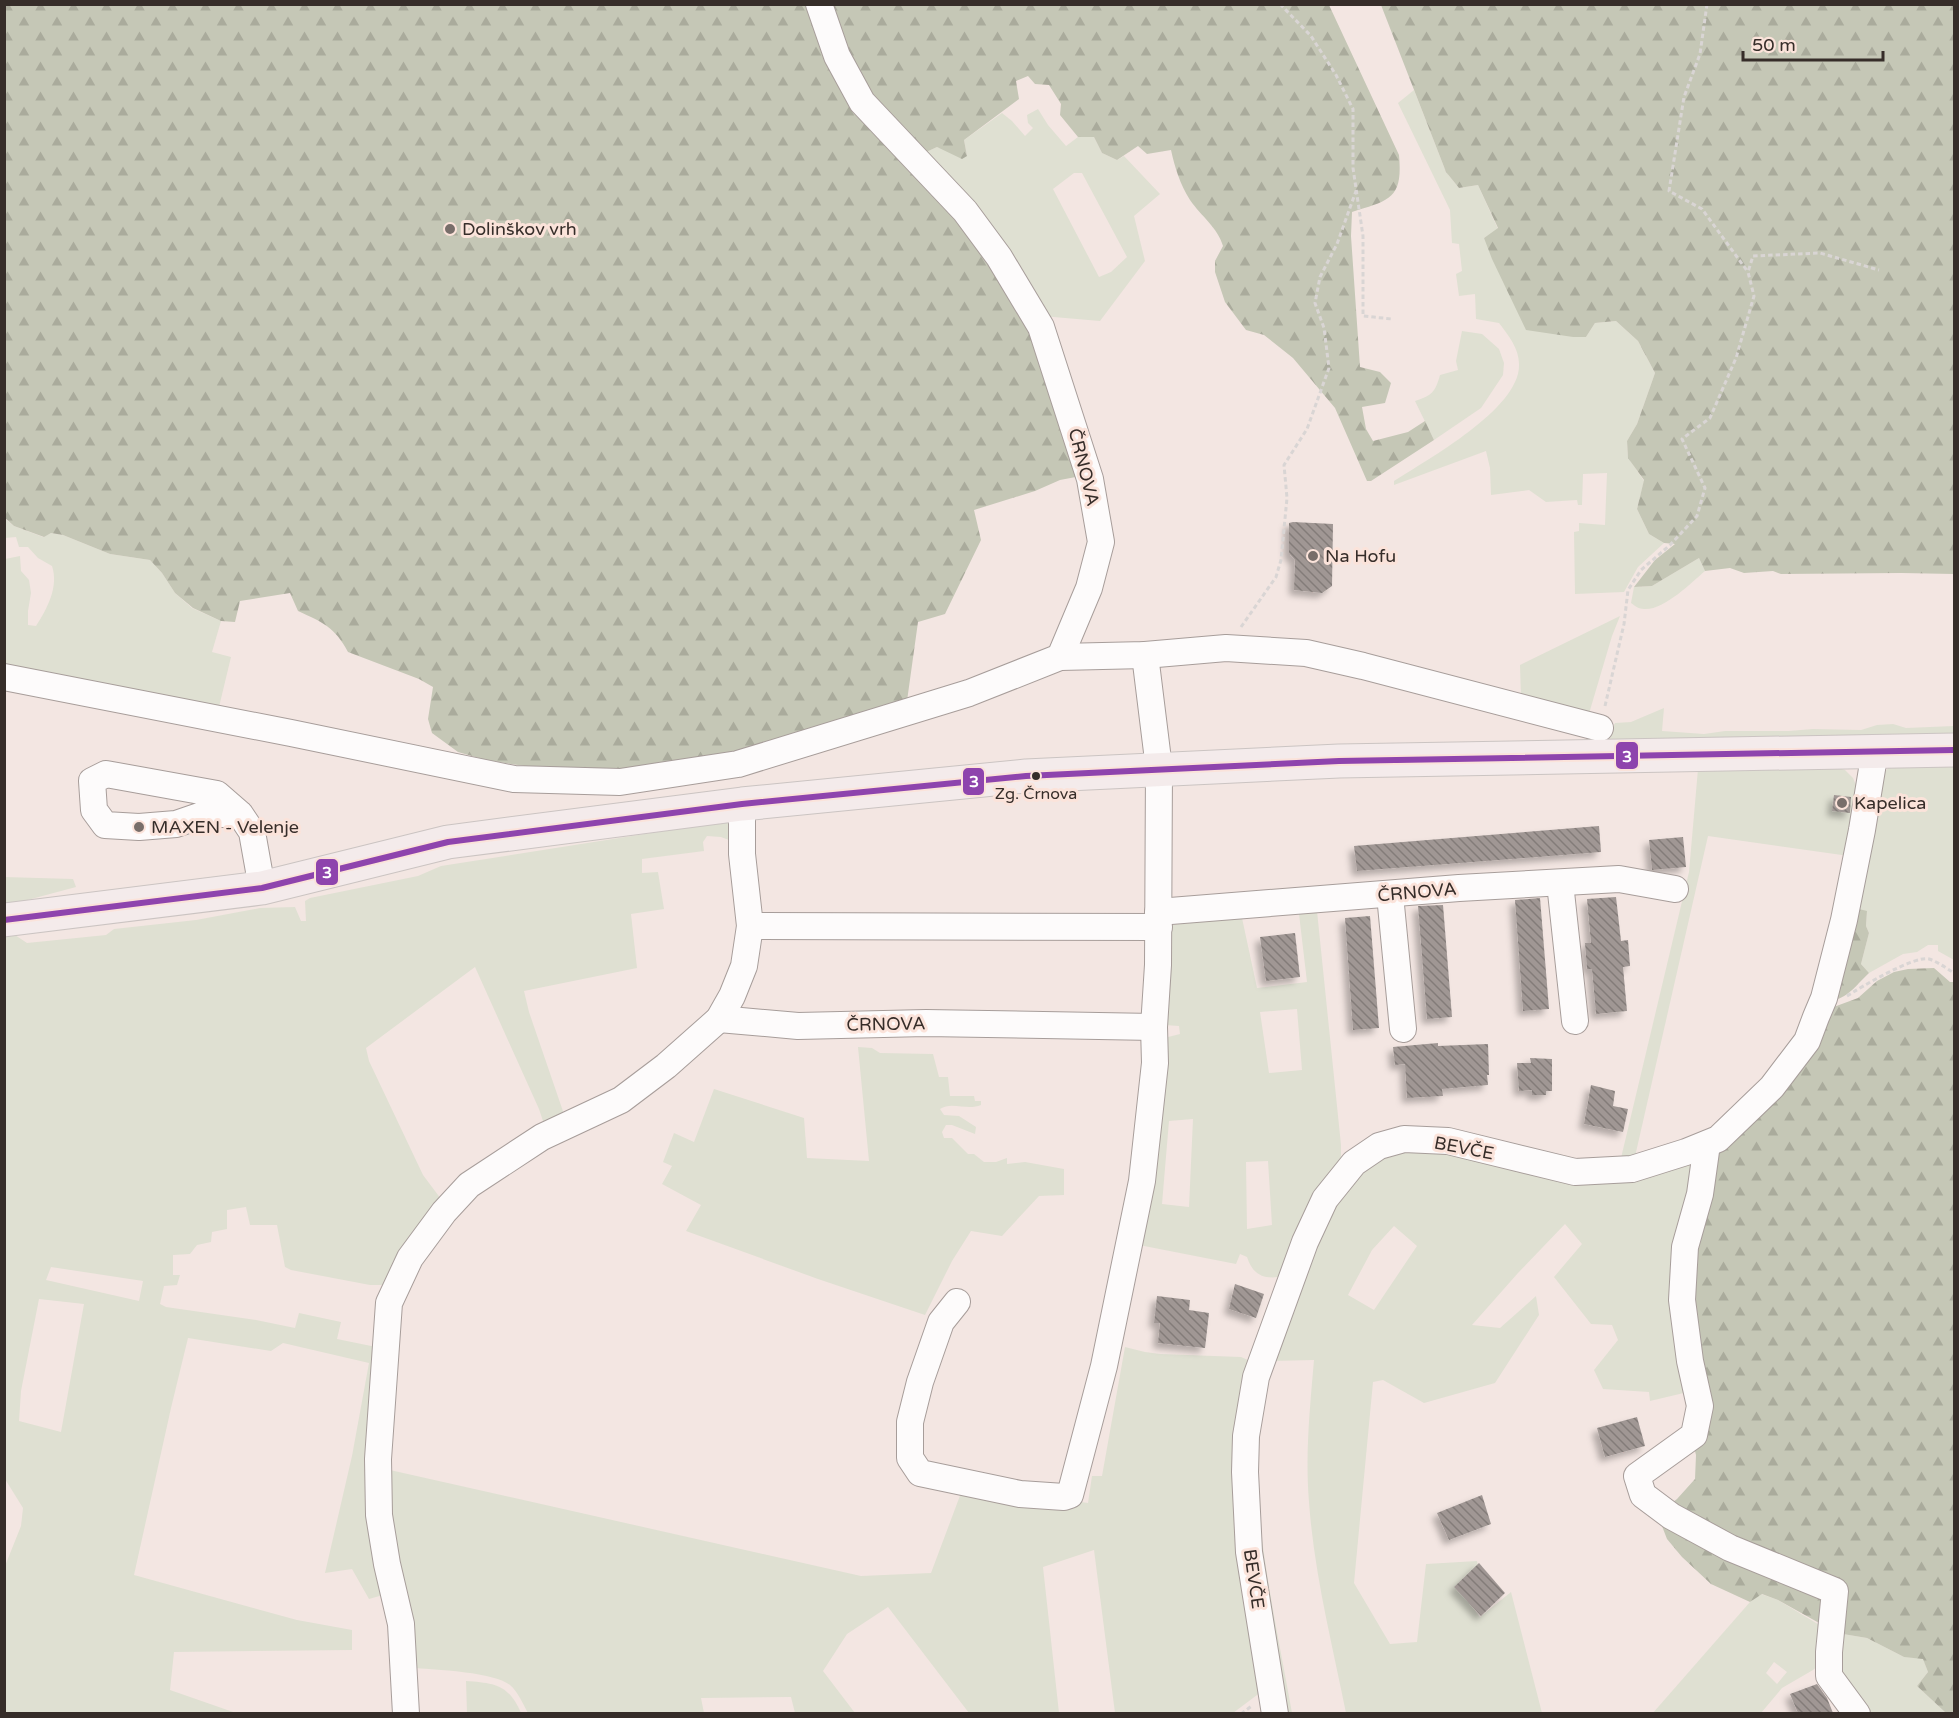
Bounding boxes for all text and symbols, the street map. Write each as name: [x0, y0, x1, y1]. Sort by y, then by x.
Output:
scale bar: [1743, 24, 1882, 62]
text: 50 m: [1752, 34, 1796, 56]
place label: Dolinškov vrh: [462, 218, 577, 240]
marker: Dolinškov vrh: [443, 222, 457, 236]
street label: ČRNOVA: [1064, 426, 1104, 508]
place label: Na Hofu: [1325, 545, 1396, 567]
marker: Na Hofu: [1306, 549, 1320, 563]
line badge: 3: [1615, 741, 1639, 770]
text: 3: [1622, 747, 1632, 767]
line badge: 3: [962, 767, 985, 796]
marker: Zg. Črnova: [1030, 770, 1042, 782]
text: 3: [969, 772, 979, 792]
place label: Zg. Črnova: [995, 784, 1077, 804]
place label: Kapelica: [1854, 792, 1926, 814]
marker: Kapelica: [1835, 796, 1849, 810]
place label: MAXEN - Velenje: [151, 816, 299, 838]
marker: MAXEN - Velenje: [132, 820, 146, 834]
line badge: 3: [315, 858, 339, 886]
text: 3: [322, 863, 332, 883]
street label: ČRNOVA: [1377, 878, 1457, 906]
street label: ČRNOVA: [846, 1012, 926, 1036]
street label: BEVČE: [1432, 1131, 1496, 1165]
street label: BEVČE: [1239, 1548, 1269, 1610]

